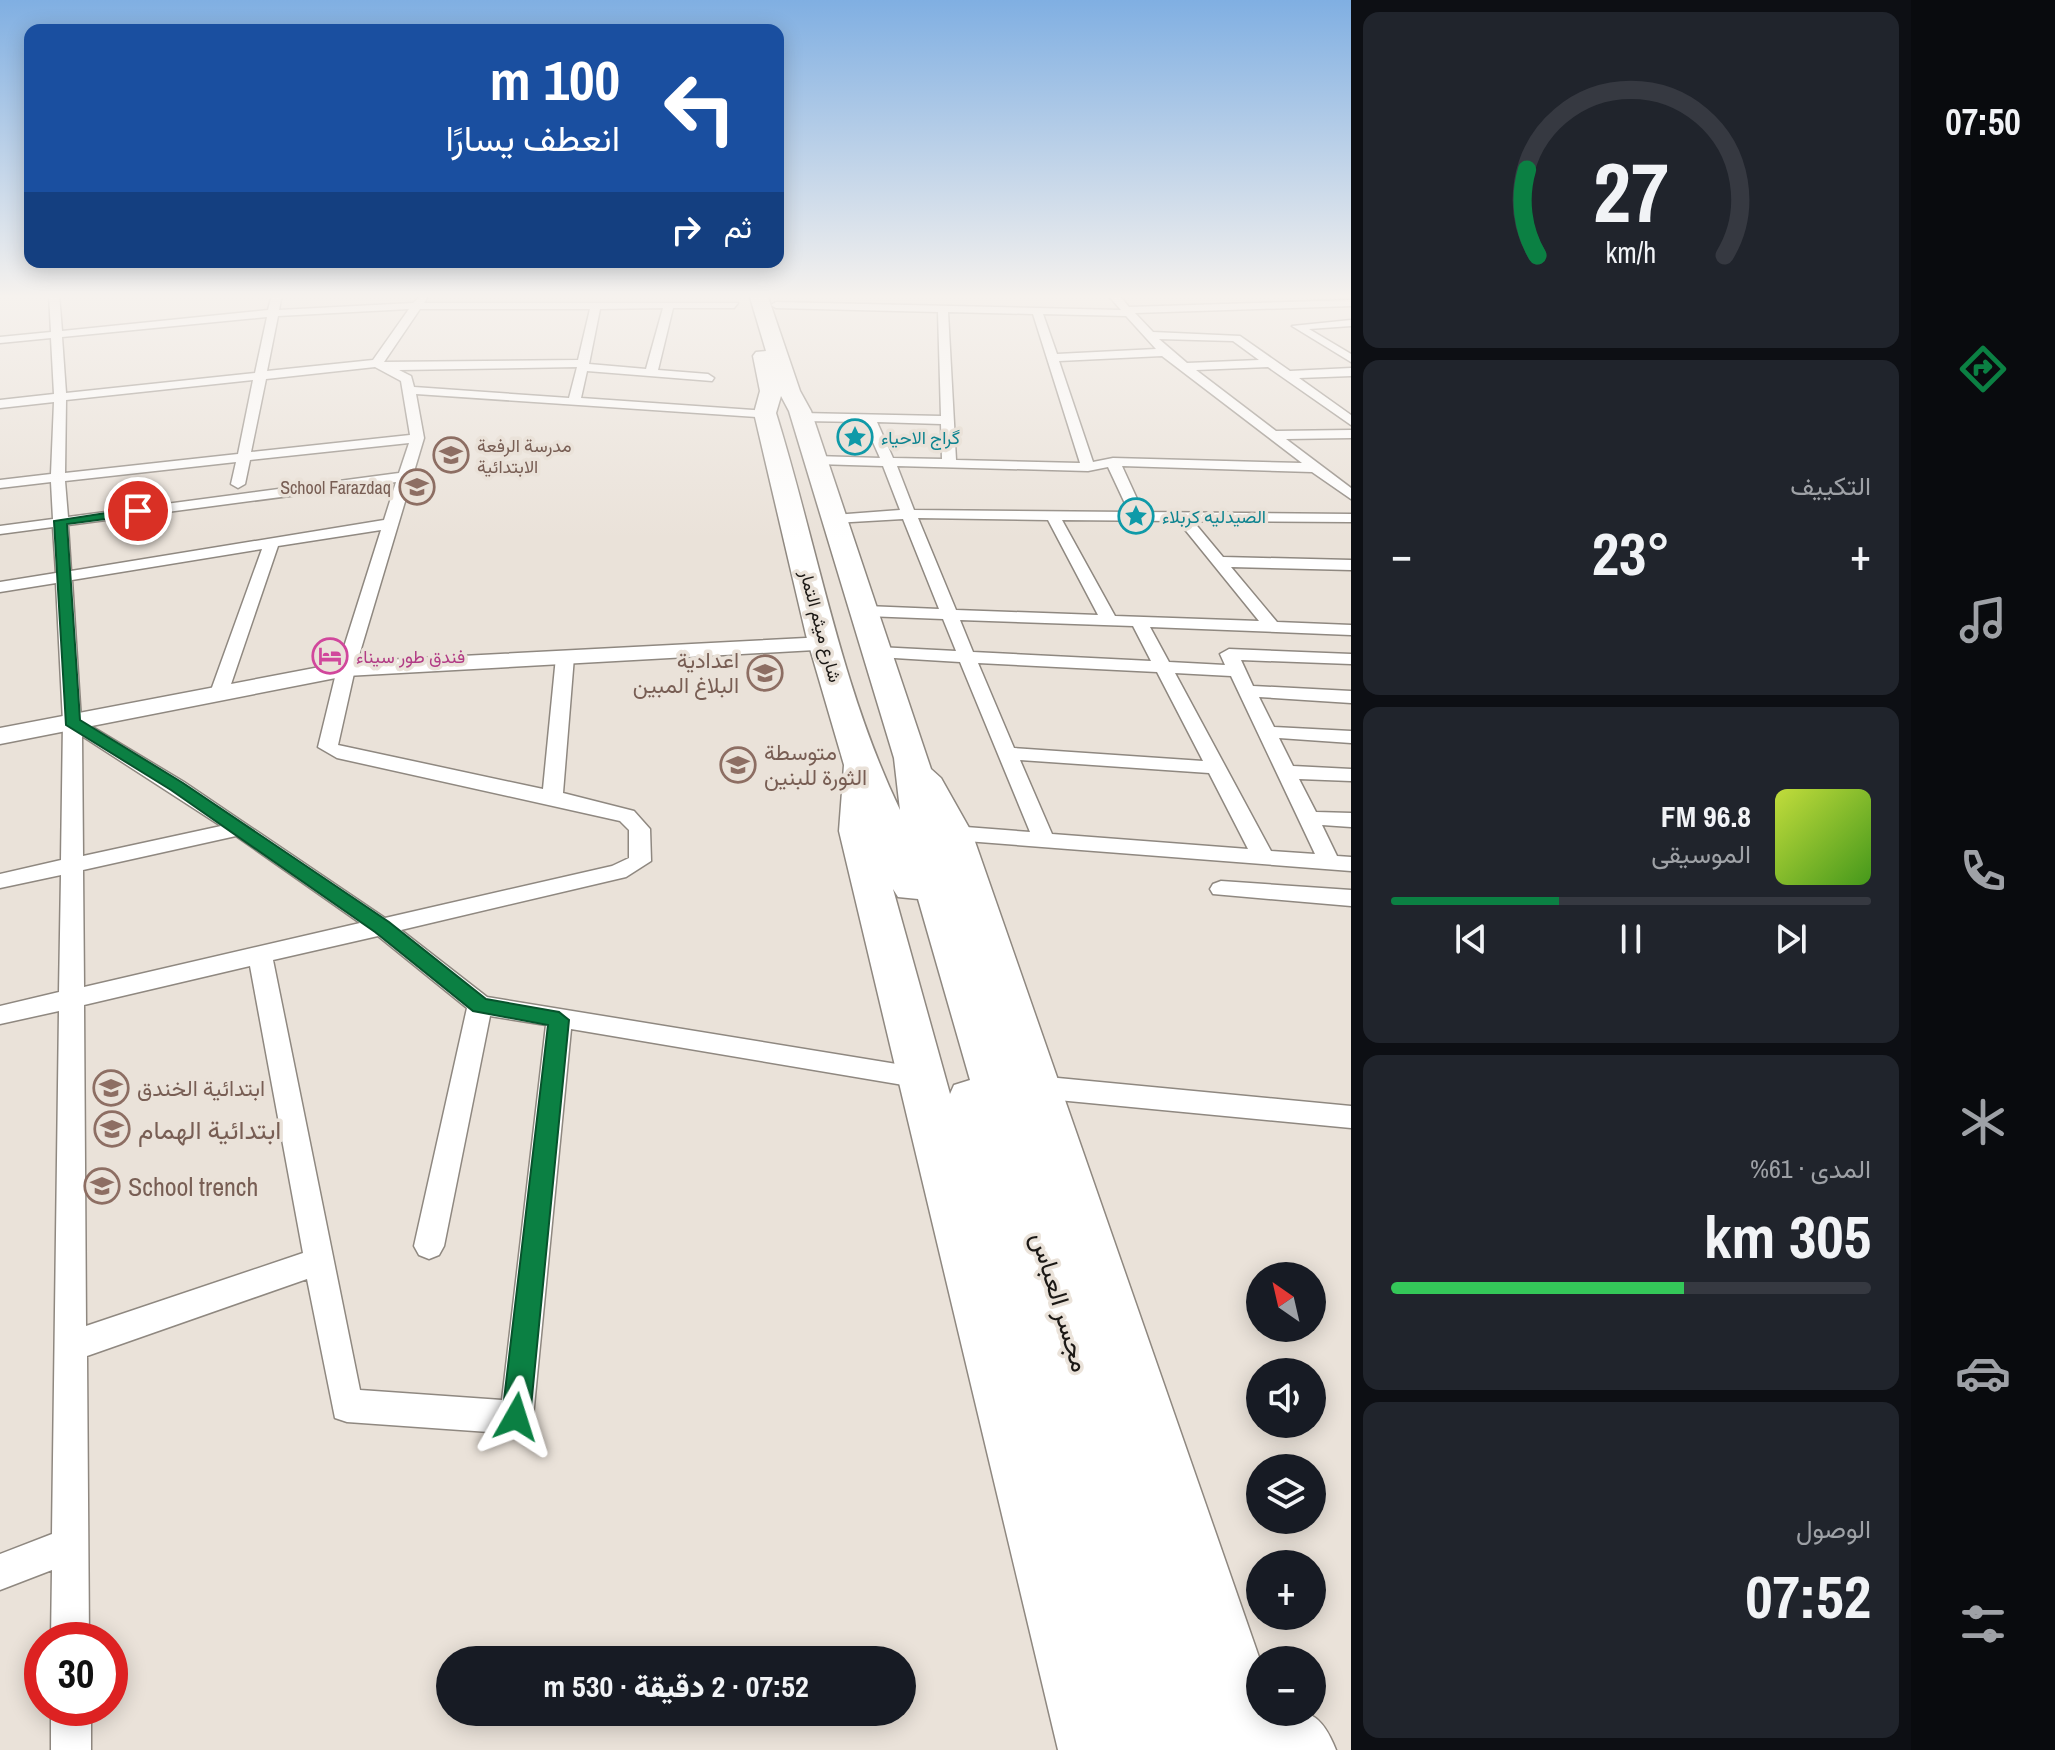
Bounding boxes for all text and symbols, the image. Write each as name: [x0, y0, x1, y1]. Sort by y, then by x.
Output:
text: 100 m: [490, 42, 620, 117]
icon: left: [648, 56, 752, 160]
text: 07:50: [1945, 98, 2021, 146]
text: انعطف يسارًا: [446, 114, 620, 162]
text: 27: [1593, 135, 1669, 247]
text: ثم: [724, 207, 752, 247]
icon: right: [664, 208, 708, 252]
text: km/h: [1606, 233, 1656, 272]
icon: directions: [1955, 341, 2011, 397]
place icon: گراج الاحياء: [836, 418, 874, 456]
place label: گراج الاحياء: [881, 425, 960, 450]
place label: مدرسة الرفعة الابتدائية: [477, 433, 572, 479]
school or university icon: مدرسة الرفعة الابتدائية: [432, 436, 470, 474]
school or university icon: School Farazdaq: [398, 468, 436, 506]
text: التكييف: [1790, 468, 1871, 503]
place label: School Farazdaq: [280, 475, 391, 500]
pin: [104, 477, 172, 545]
icon: arrive: [116, 489, 160, 533]
place icon: الصيدليه كربلاء: [1117, 497, 1155, 535]
place label: الصيدليه كربلاء: [1162, 504, 1266, 529]
text: 23°: [1592, 513, 1670, 594]
text: −: [1391, 524, 1412, 584]
text: +: [1850, 524, 1871, 584]
street label: شارع ميثم التمار: [794, 566, 848, 685]
icon: music: [1955, 592, 2011, 648]
hotel icon: فندق طور سيناء: [311, 637, 349, 675]
place label: فندق طور سيناء: [356, 644, 465, 669]
place label: اعدادية البلاغ المبين: [633, 645, 739, 700]
school or university icon: اعدادية البلاغ المبين: [746, 654, 784, 692]
place label: متوسطة الثورة للبنين: [764, 737, 867, 792]
school or university icon: متوسطة الثورة للبنين: [719, 746, 757, 784]
text: 96.8 FM: [1661, 796, 1751, 836]
text: الموسيقى: [1651, 836, 1751, 871]
icon: phone: [1955, 843, 2011, 899]
icon: previous: [1449, 917, 1493, 961]
icon: pause: [1609, 917, 1653, 961]
icon: next: [1769, 917, 1813, 961]
school or university icon: ابتدائية الخندق: [92, 1069, 130, 1107]
place label: ابتدائية الخندق: [137, 1073, 265, 1103]
icon: climate: [1955, 1094, 2011, 1150]
school or university icon: ابتدائية الهمام: [93, 1110, 131, 1148]
place label: ابتدائية الهمام: [138, 1112, 281, 1147]
text: المدى · 61%: [1750, 1151, 1871, 1186]
school or university icon: School trench: [83, 1167, 121, 1205]
place label: School trench: [128, 1169, 258, 1204]
text: 305 km: [1704, 1196, 1871, 1277]
street label: مجسر العباس: [1023, 1228, 1099, 1376]
north arrow: [1246, 1262, 1326, 1342]
map controls: [1246, 1262, 1326, 1726]
icon: car: [1955, 1345, 2011, 1401]
button: sound: [1246, 1358, 1326, 1438]
position arrow: [474, 1375, 558, 1459]
button: layers: [1246, 1454, 1326, 1534]
text: الوصول: [1796, 1511, 1871, 1546]
button: +: [1246, 1550, 1326, 1630]
text: 07:52: [1745, 1556, 1871, 1637]
icon: filters: [1955, 1596, 2011, 1652]
speed limit sign: 30: [24, 1622, 128, 1726]
button: −: [1246, 1646, 1326, 1726]
text: 07:52 · 2 دقيقة · 530 m: [543, 1666, 809, 1706]

